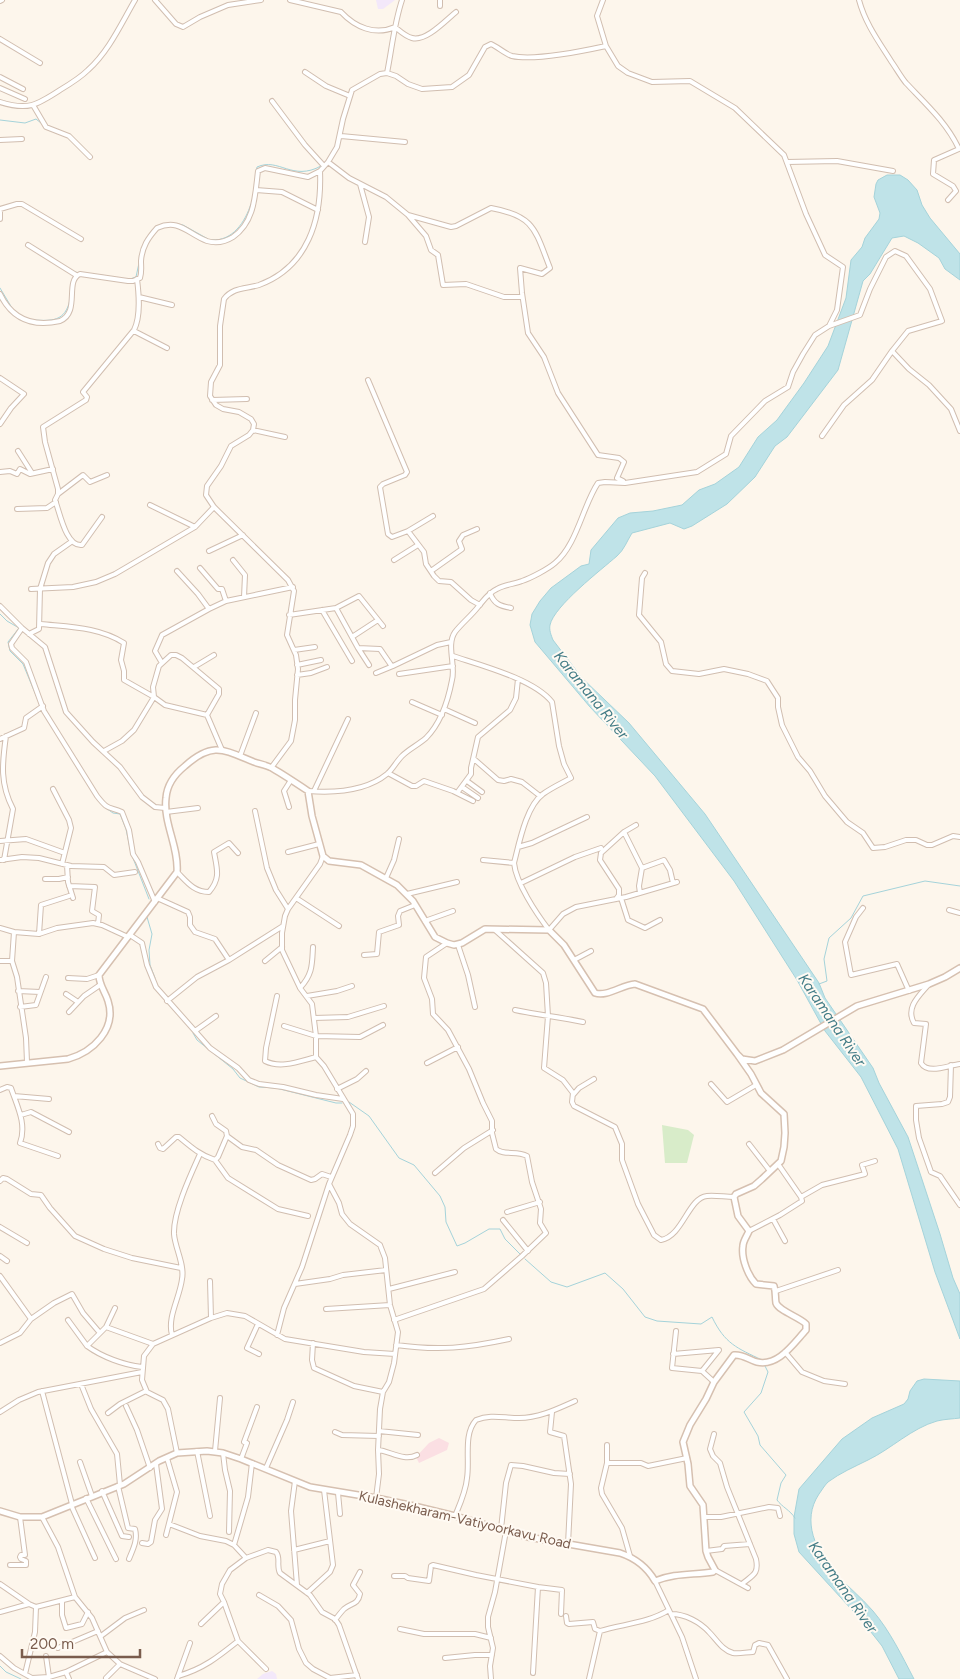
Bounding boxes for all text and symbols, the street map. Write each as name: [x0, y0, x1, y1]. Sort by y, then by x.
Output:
water label: Karamana River: [550, 647, 633, 743]
water label: Karamana River: [794, 970, 870, 1071]
street label: Kulashekharam-Vatiyoorkavu Road: [357, 1487, 573, 1553]
water label: Karamana River: [805, 1538, 882, 1637]
scale bar: [22, 1626, 140, 1658]
text: 200 m: [30, 1635, 74, 1653]

